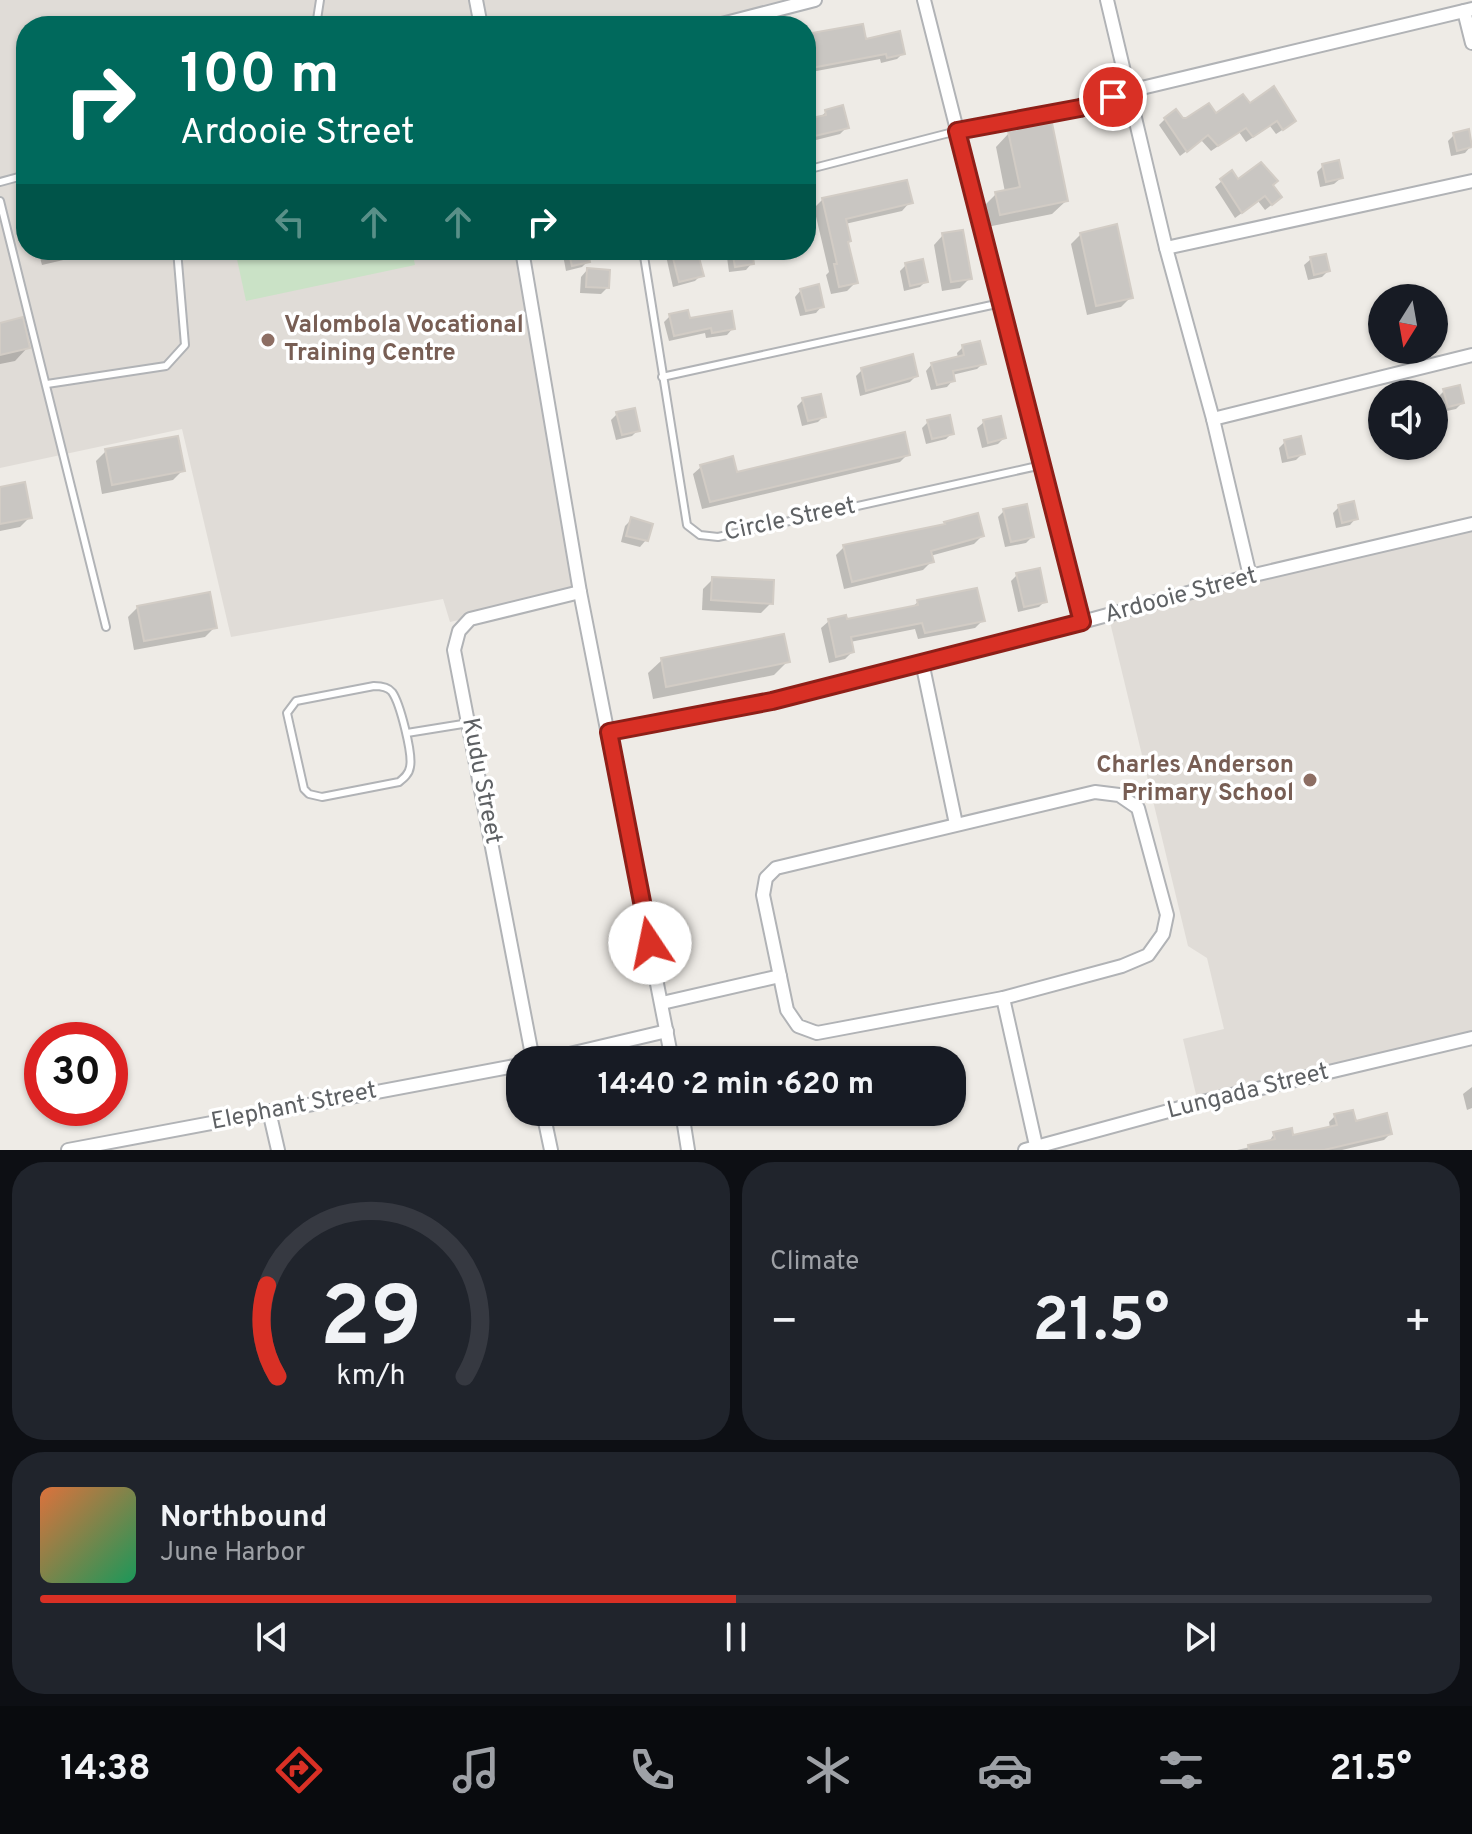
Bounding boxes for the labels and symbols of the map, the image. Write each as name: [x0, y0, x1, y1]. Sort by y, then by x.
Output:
pin: [1079, 63, 1147, 131]
north arrow: [1368, 284, 1448, 364]
place label: Valombola Vocational Training Centre: [284, 311, 524, 369]
marker: Valombola Vocational Training Centre: [259, 331, 277, 349]
street label: Circle Street: [722, 491, 858, 549]
street label: Ardooie Street: [1102, 561, 1260, 631]
street label: Kudu Street: [454, 715, 508, 847]
place label: Charles Anderson Primary School: [1096, 751, 1294, 809]
marker: Charles Anderson Primary School: [1301, 771, 1319, 789]
position arrow: [608, 901, 692, 985]
speed limit sign: 30: [24, 1022, 128, 1126]
street label: Lungada Street: [1164, 1057, 1332, 1127]
street label: Elephant Street: [209, 1076, 379, 1138]

